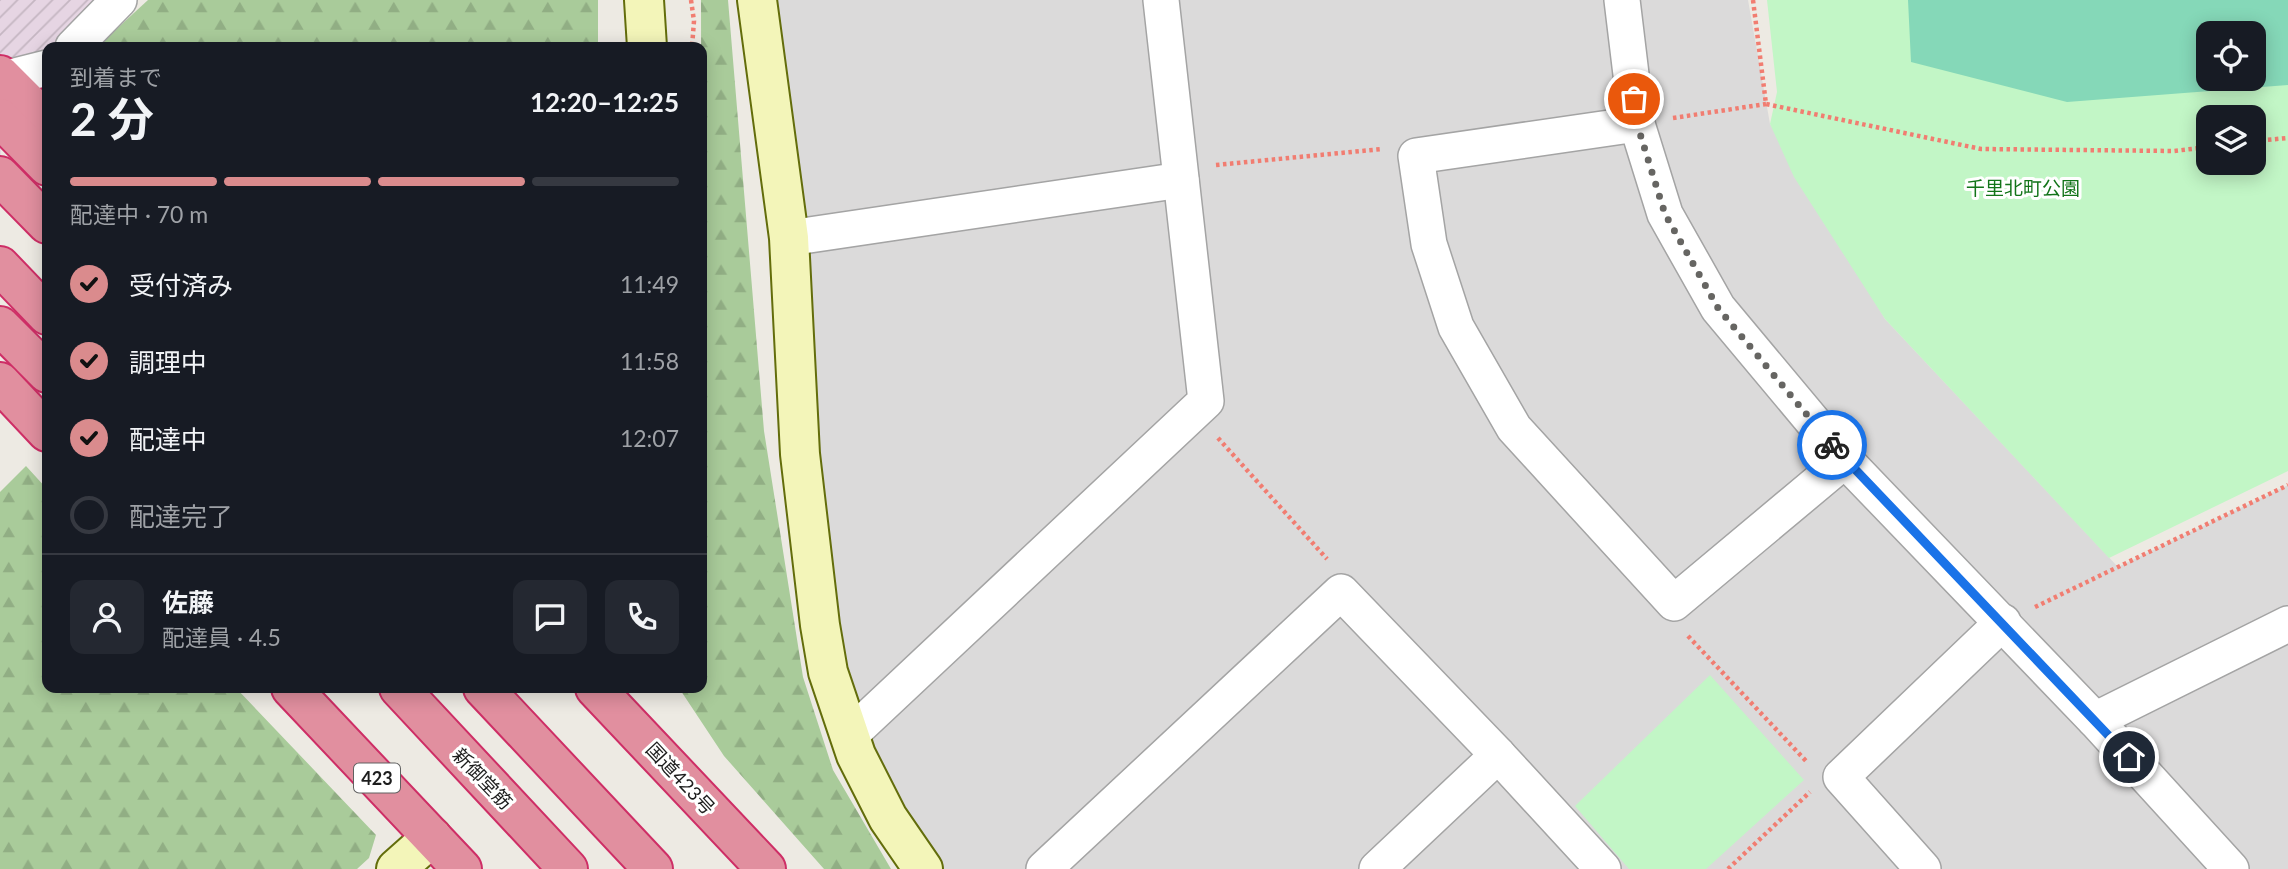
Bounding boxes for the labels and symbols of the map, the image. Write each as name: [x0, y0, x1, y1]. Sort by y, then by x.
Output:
pin: [1604, 69, 1664, 129]
park label: 千里北町公園: [1966, 176, 2080, 199]
courier: [1797, 410, 1867, 480]
pin: [2099, 727, 2159, 787]
street label: 国道423号: [642, 737, 720, 819]
street label: 新御堂筋: [448, 743, 518, 813]
road number: 423: [354, 764, 400, 792]

